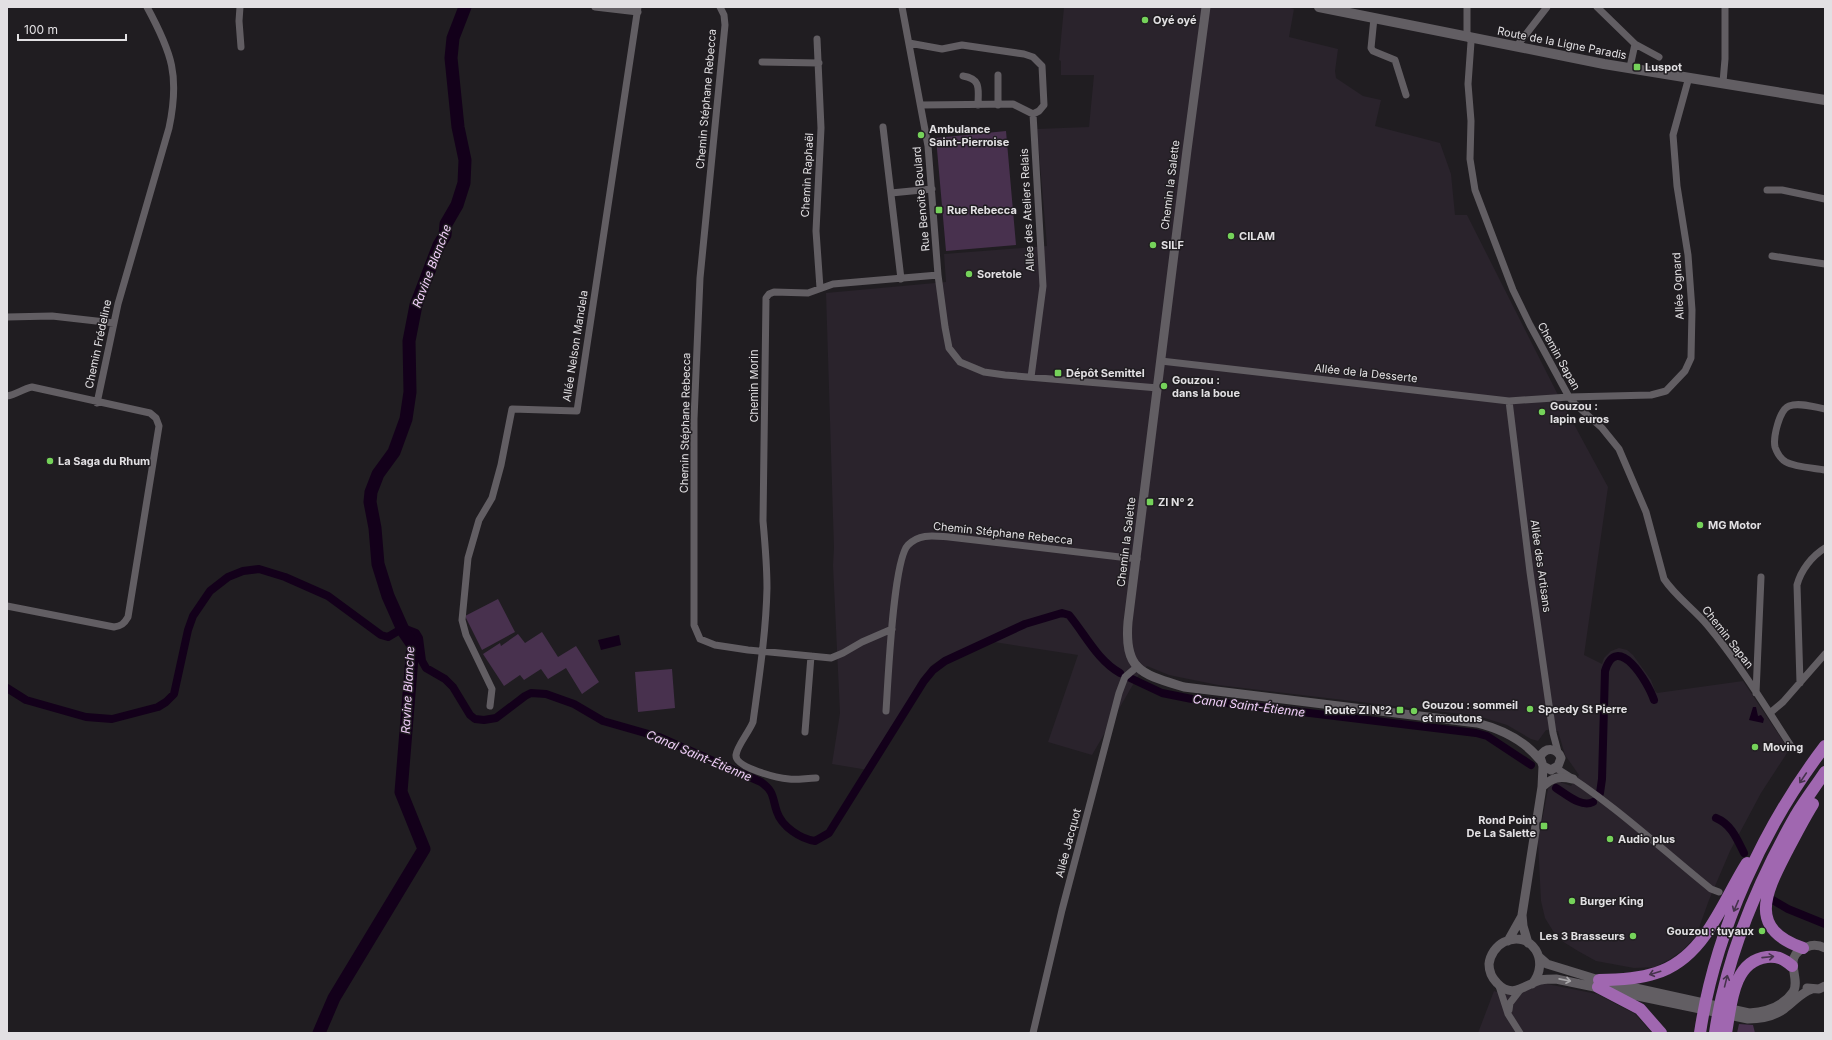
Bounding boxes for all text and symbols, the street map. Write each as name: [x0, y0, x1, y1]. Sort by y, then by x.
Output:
place label: Oyé oyé: [1153, 13, 1197, 27]
marker: Oyé oyé: [1140, 15, 1150, 25]
scale bar: [18, 16, 126, 42]
text: 100 m: [24, 22, 58, 37]
street label: Route de la Ligne Paradis: [1496, 24, 1628, 62]
street label: Chemin Stéphane Rebecca: [693, 28, 719, 170]
place label: Luspot: [1645, 60, 1682, 74]
marker: Luspot: [1632, 62, 1642, 72]
place label: Ambulance Saint-Pierroise: [929, 122, 1010, 149]
marker: Ambulance Saint-Pierroise: [916, 130, 926, 140]
street label: Chemin Raphaël: [798, 132, 816, 218]
street label: Chemin la Salette: [1158, 139, 1182, 231]
street label: Rue Benoite Boulard: [909, 146, 933, 252]
street label: Allée des Ateliers Relais: [1017, 148, 1037, 272]
place label: Rue Rebecca: [947, 203, 1017, 217]
marker: Rue Rebecca: [934, 205, 944, 215]
water label: Ravine Blanche: [409, 222, 454, 310]
place label: CILAM: [1239, 229, 1275, 243]
marker: CILAM: [1226, 231, 1236, 241]
place label: SILF: [1161, 238, 1184, 252]
marker: SILF: [1148, 240, 1158, 250]
street label: Allée Ognard: [1669, 252, 1687, 320]
place label: Soretole: [977, 267, 1022, 281]
marker: Soretole: [964, 269, 974, 279]
street label: Allée Nelson Mandela: [559, 289, 591, 403]
street label: Chemin Frédeline: [82, 298, 114, 390]
street label: Chemin Sapan: [1535, 320, 1583, 392]
street label: Chemin Morin: [747, 350, 761, 422]
street label: Chemin Stéphane Rebecca: [677, 353, 693, 493]
street label: Allée de la Desserte: [1314, 361, 1418, 385]
place label: Dépôt Semittel: [1066, 366, 1145, 380]
marker: Dépôt Semittel: [1053, 368, 1063, 378]
place label: Gouzou : dans la boue: [1172, 373, 1240, 400]
marker: Gouzou : dans la boue: [1159, 381, 1169, 391]
place label: Gouzou : lapin euros: [1550, 399, 1609, 426]
marker: Gouzou : lapin euros: [1537, 407, 1547, 417]
place label: La Saga du Rhum: [58, 454, 150, 468]
marker: La Saga du Rhum: [45, 456, 55, 466]
place label: ZI N° 2: [1158, 495, 1194, 509]
street label: Chemin la Salette: [1114, 496, 1138, 588]
marker: ZI N° 2: [1145, 497, 1155, 507]
place label: MG Motor: [1708, 518, 1762, 532]
street label: Chemin Stéphane Rebecca: [932, 519, 1074, 547]
street label: Allée des Artisans: [1528, 519, 1554, 613]
marker: MG Motor: [1695, 520, 1705, 530]
street label: Chemin Sapan: [1699, 603, 1757, 671]
water label: Ravine Blanche: [398, 646, 417, 734]
water label: Canal Saint-Étienne: [1192, 691, 1306, 720]
place label: Gouzou : sommeil et moutons: [1422, 698, 1518, 725]
place label: Speedy St Pierre: [1538, 702, 1628, 716]
place label: Route ZI N°2: [1325, 703, 1392, 717]
marker: Speedy St Pierre: [1525, 704, 1535, 714]
marker: Route ZI N°2: [1395, 705, 1405, 715]
marker: Gouzou : sommeil et moutons: [1409, 706, 1419, 716]
water label: Canal Saint-Étienne: [644, 727, 754, 785]
place label: Moving: [1763, 740, 1803, 754]
marker: Moving: [1750, 742, 1760, 752]
one-way arrow: [1799, 773, 1807, 784]
street label: Allée Jacquot: [1052, 807, 1084, 879]
place label: Rond Point De La Salette: [1466, 813, 1536, 840]
marker: Rond Point De La Salette: [1539, 821, 1549, 831]
place label: Audio plus: [1618, 832, 1675, 846]
marker: Audio plus: [1605, 834, 1615, 844]
place label: Burger King: [1580, 894, 1644, 908]
marker: Burger King: [1567, 896, 1577, 906]
one-way arrow: [1732, 899, 1739, 911]
place label: Gouzou : tuyaux: [1667, 924, 1755, 938]
marker: Gouzou : tuyaux: [1757, 926, 1767, 936]
place label: Les 3 Brasseurs: [1539, 929, 1625, 943]
marker: Les 3 Brasseurs: [1628, 931, 1638, 941]
one-way arrow: [1762, 954, 1775, 961]
one-way arrow: [1649, 970, 1662, 977]
one-way arrow: [1723, 975, 1730, 988]
one-way arrow: [1558, 977, 1571, 985]

